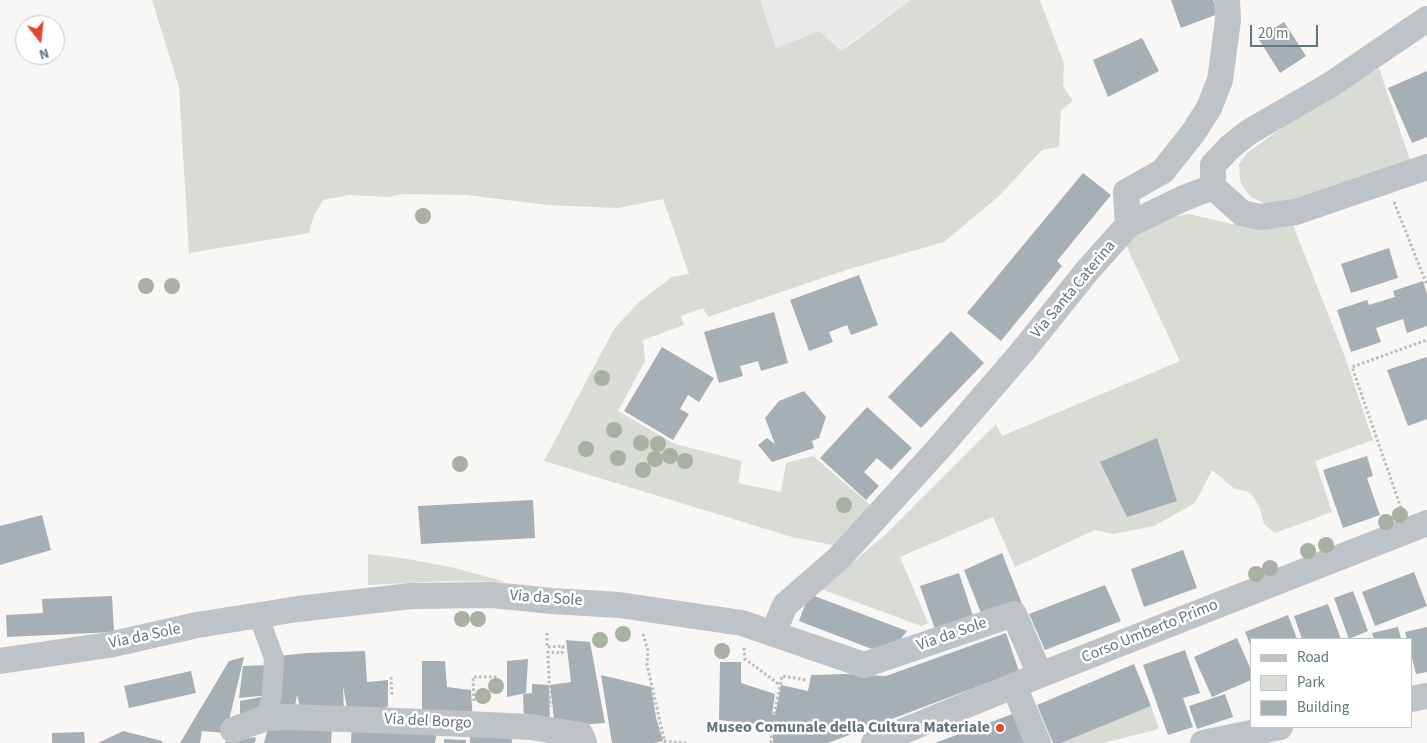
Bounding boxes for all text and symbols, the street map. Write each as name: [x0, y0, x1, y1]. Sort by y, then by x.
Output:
north arrow: [15, 15, 65, 65]
scale bar: [1252, 15, 1320, 47]
text: 20 m: [1258, 23, 1288, 44]
text: N: [37, 43, 51, 64]
street label: Via Santa Caterina: [1028, 237, 1120, 343]
street label: Via da Sole: [509, 587, 583, 611]
street label: Corso Umberto Primo: [1079, 596, 1221, 668]
street label: Via da Sole: [914, 614, 990, 656]
street label: Via da Sole: [107, 620, 183, 654]
legend: [1250, 638, 1412, 728]
text: Road: [1297, 647, 1329, 668]
text: Park: [1297, 672, 1325, 693]
text: Building: [1297, 697, 1349, 718]
street label: Via del Borgo: [384, 710, 472, 734]
place label: Museo Comunale della Cultura Materiale: [706, 718, 990, 738]
marker: Museo Comunale della Cultura Materiale: [994, 722, 1006, 734]

